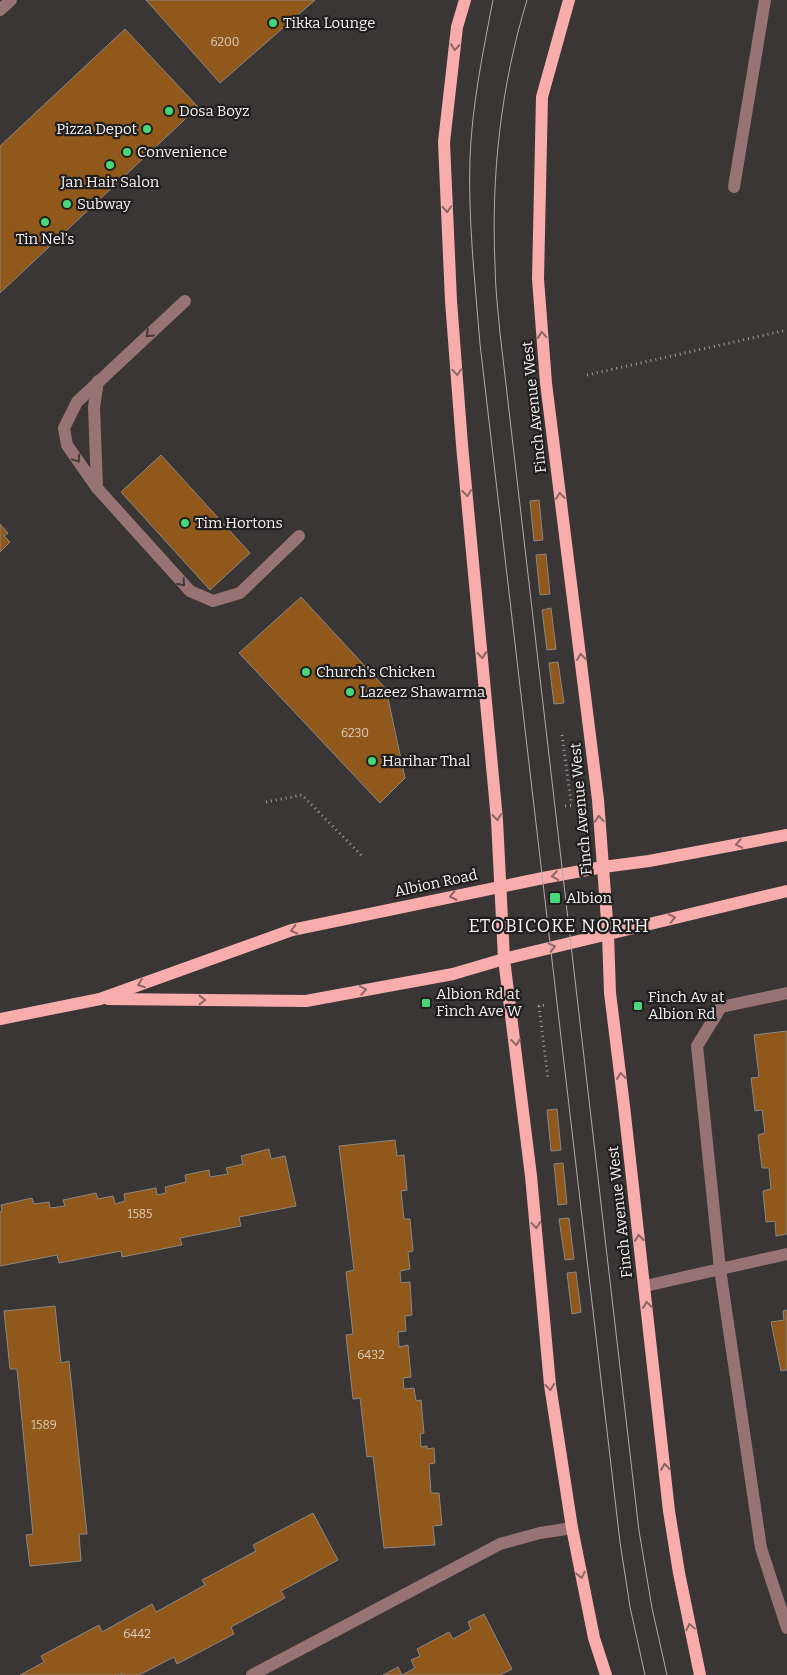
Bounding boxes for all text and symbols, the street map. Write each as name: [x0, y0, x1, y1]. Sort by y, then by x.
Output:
place label: Tikka Lounge: [283, 14, 375, 32]
marker: Tikka Lounge: [267, 17, 279, 29]
house number: 6200: [211, 35, 239, 49]
one-way arrow: [450, 44, 461, 52]
place label: Dosa Boyz: [179, 102, 249, 120]
marker: Dosa Boyz: [163, 105, 175, 117]
place label: Pizza Depot: [56, 120, 138, 138]
marker: Pizza Depot: [141, 123, 153, 135]
place label: Convenience: [137, 143, 227, 161]
marker: Convenience: [121, 146, 133, 158]
marker: Jan Hair Salon: [104, 159, 116, 171]
place label: Jan Hair Salon: [60, 173, 160, 191]
place label: Subway: [77, 195, 131, 213]
marker: Subway: [61, 198, 73, 210]
one-way arrow: [442, 206, 453, 214]
marker: Tin Nel’s: [39, 216, 51, 228]
place label: Tin Nel’s: [16, 230, 74, 248]
one-way arrow: [146, 328, 155, 337]
one-way arrow: [537, 330, 548, 338]
street label: Finch Avenue West: [518, 340, 550, 474]
one-way arrow: [451, 368, 462, 376]
one-way arrow: [71, 453, 80, 463]
one-way arrow: [461, 490, 472, 498]
one-way arrow: [556, 492, 566, 500]
place label: Tim Hortons: [195, 514, 283, 532]
marker: Tim Hortons: [179, 517, 191, 529]
one-way arrow: [176, 577, 185, 586]
one-way arrow: [476, 652, 487, 660]
one-way arrow: [576, 653, 587, 661]
place label: Church's Chicken: [316, 663, 436, 681]
marker: Church's Chicken: [300, 666, 312, 678]
place label: Lazeez Shawarma: [360, 683, 485, 701]
marker: Lazeez Shawarma: [344, 686, 356, 698]
house number: 6230: [341, 726, 369, 740]
street label: Finch Avenue West: [566, 742, 596, 876]
place label: Harihar Thal: [382, 752, 470, 770]
marker: Harihar Thal: [366, 755, 378, 767]
one-way arrow: [491, 813, 502, 821]
one-way arrow: [594, 814, 605, 822]
one-way arrow: [735, 839, 743, 849]
street label: Albion Road: [393, 865, 479, 901]
one-way arrow: [551, 871, 559, 881]
place label: Albion: [566, 889, 613, 907]
one-way arrow: [449, 891, 457, 901]
marker: Albion: [548, 891, 562, 905]
one-way arrow: [668, 913, 677, 924]
district label: ETOBICOKE NORTH: [468, 915, 650, 937]
one-way arrow: [290, 924, 299, 935]
one-way arrow: [547, 942, 556, 953]
one-way arrow: [137, 978, 146, 988]
place label: Albion Rd at Finch Ave W: [436, 985, 523, 1020]
one-way arrow: [359, 986, 368, 996]
place label: Finch Av at Albion Rd: [648, 988, 725, 1023]
one-way arrow: [198, 995, 206, 1005]
marker: Albion Rd at Finch Ave W: [420, 997, 432, 1009]
marker: Finch Av at Albion Rd: [632, 1000, 644, 1012]
one-way arrow: [510, 1038, 521, 1046]
one-way arrow: [616, 1072, 626, 1081]
street label: Finch Avenue West: [604, 1145, 636, 1279]
house number: 1585: [128, 1207, 152, 1221]
one-way arrow: [530, 1221, 541, 1229]
one-way arrow: [634, 1233, 645, 1241]
one-way arrow: [642, 1301, 653, 1309]
house number: 6432: [357, 1348, 385, 1362]
one-way arrow: [544, 1383, 555, 1391]
house number: 1589: [31, 1418, 57, 1432]
one-way arrow: [660, 1462, 671, 1470]
one-way arrow: [576, 1571, 586, 1580]
one-way arrow: [685, 1623, 695, 1632]
house number: 6442: [123, 1627, 151, 1641]

